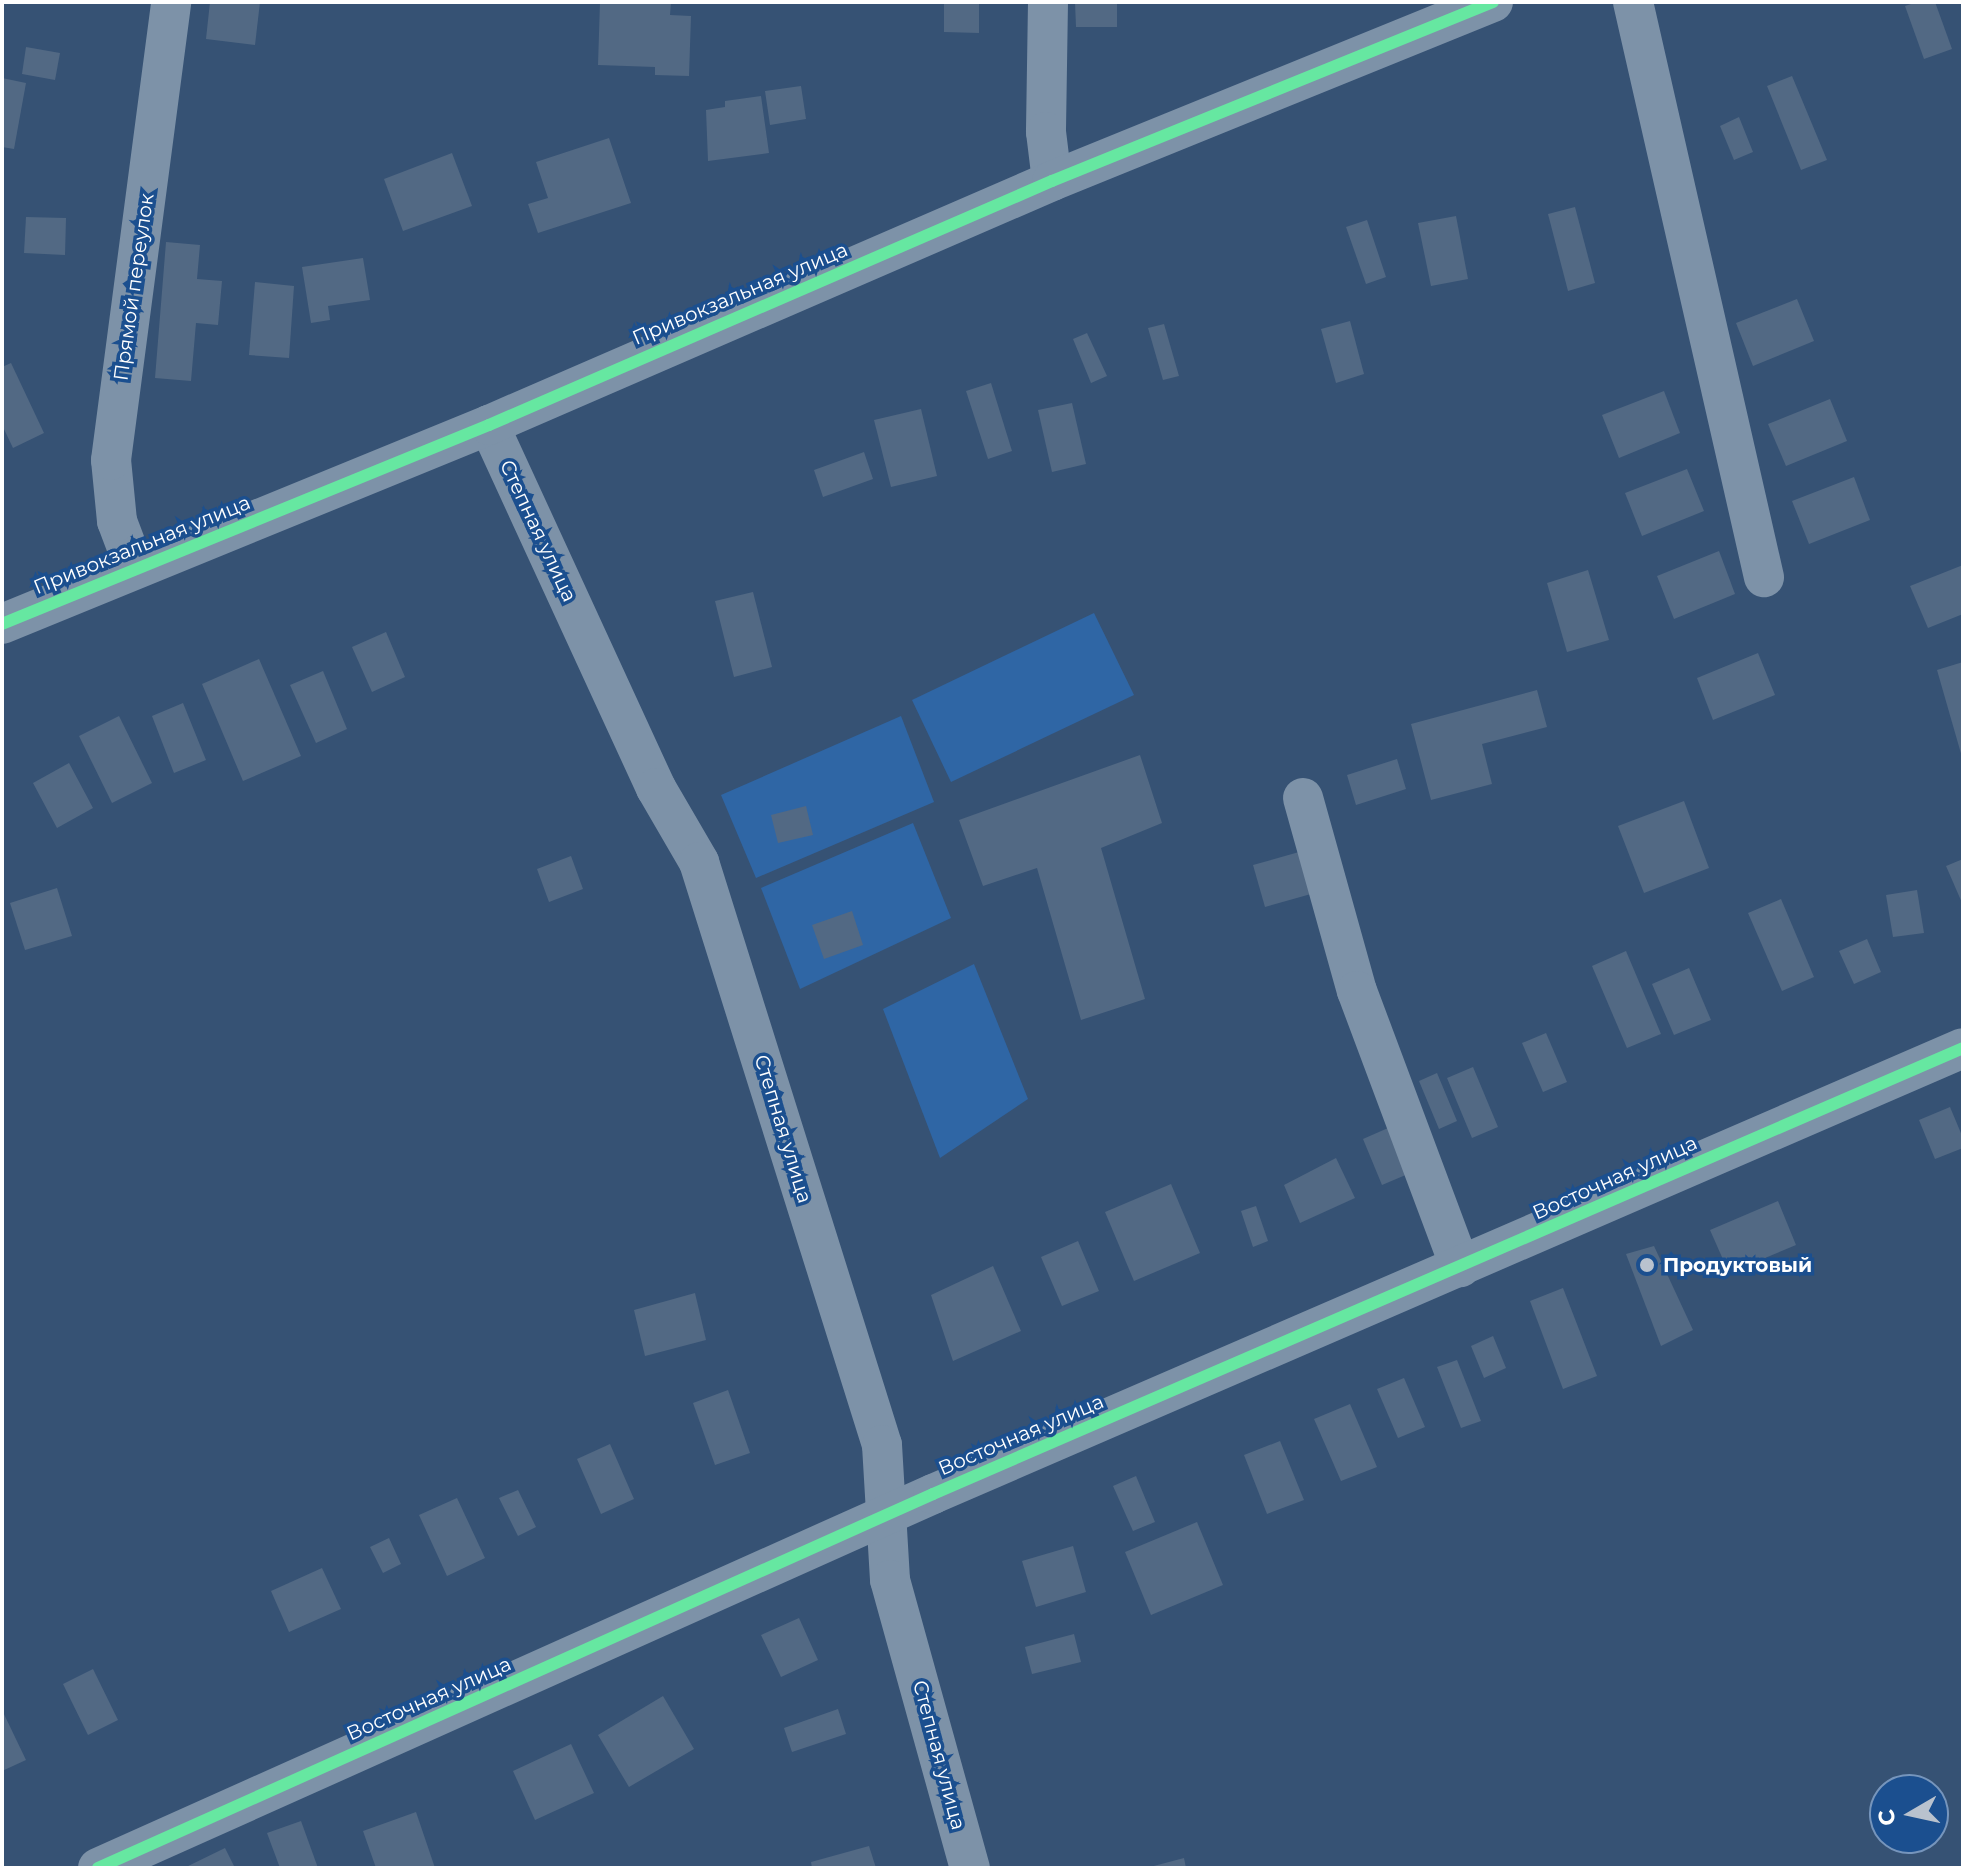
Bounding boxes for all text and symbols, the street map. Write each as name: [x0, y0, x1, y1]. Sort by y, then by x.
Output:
street label: Прямой переулок: [109, 192, 159, 382]
street label: Привокзальная улица: [629, 238, 851, 350]
street label: Степная улица: [495, 456, 581, 606]
street label: Привокзальная улица: [30, 490, 254, 600]
street label: Степная улица: [749, 1052, 817, 1206]
street label: Восточная улица: [1529, 1131, 1701, 1225]
place label: Продуктовый: [1663, 1253, 1812, 1277]
marker: Продуктовый: [1638, 1256, 1656, 1274]
street label: Восточная улица: [935, 1389, 1107, 1481]
street label: Восточная улица: [343, 1652, 515, 1746]
street label: Степная улица: [908, 1678, 970, 1832]
north arrow: [1869, 1774, 1949, 1854]
text: С: [1872, 1808, 1901, 1828]

